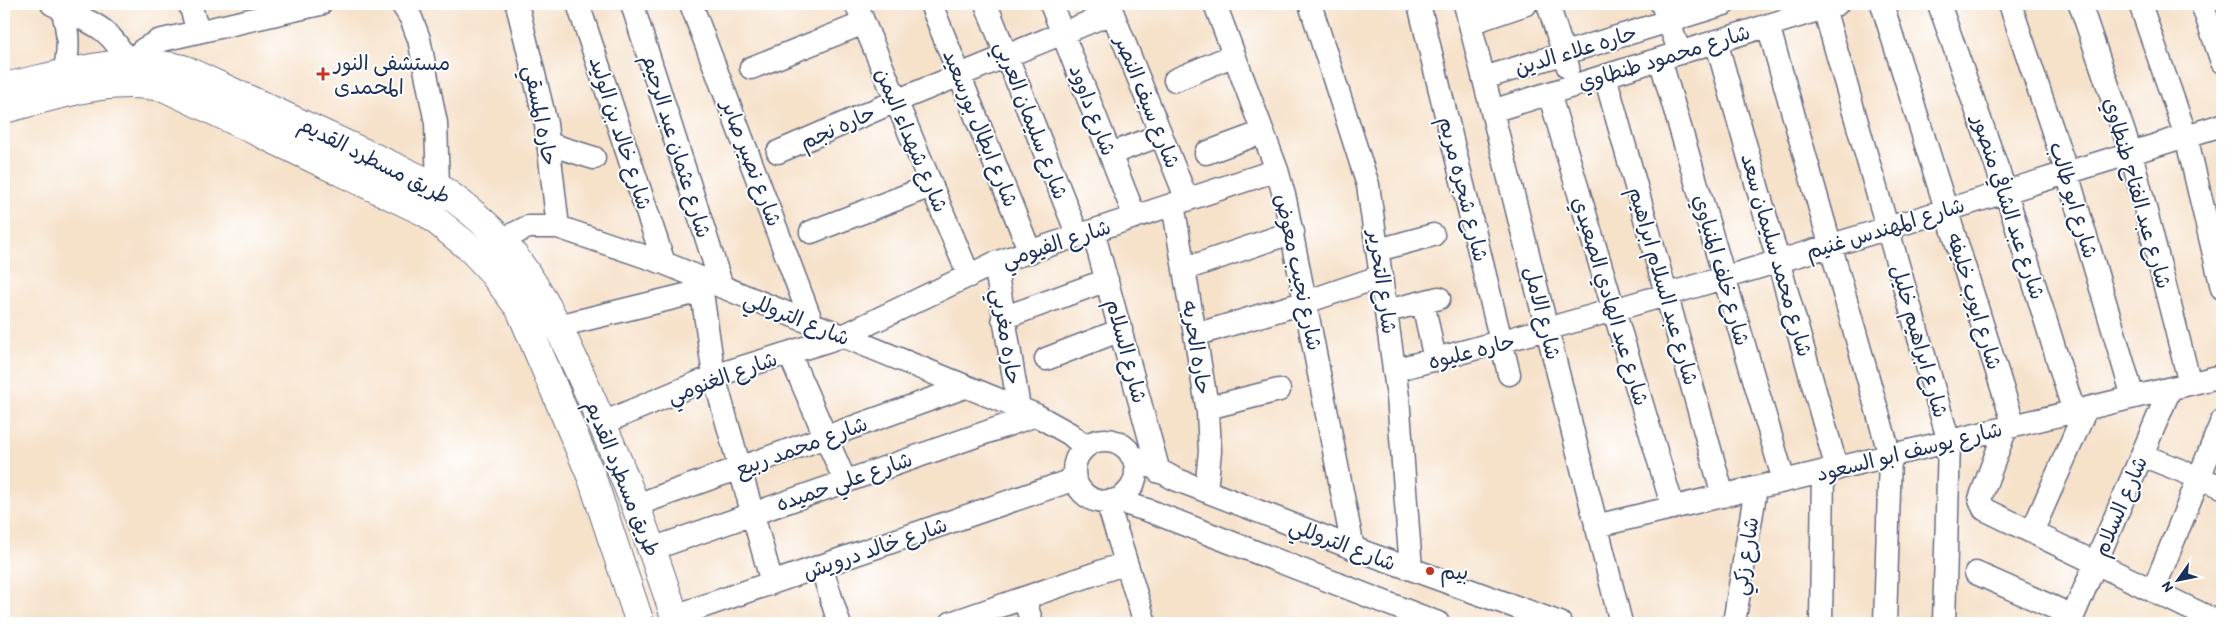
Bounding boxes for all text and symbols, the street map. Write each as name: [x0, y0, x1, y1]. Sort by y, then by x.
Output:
street label: شارع محمود طنطاوي: [1575, 19, 1754, 98]
street label: حاره علاء الدين: [1511, 20, 1639, 80]
street label: شارع سيف النصر: [1107, 30, 1186, 173]
street label: شارع سليمان العربي: [984, 37, 1074, 205]
street label: شارع ابطال بورسعيد: [935, 46, 1024, 211]
place label: مستشفى النور المحمدى: [332, 50, 450, 99]
street label: شارع عثمان عبد الرحيم: [633, 51, 717, 242]
street label: شارع خالد بن الوليد: [582, 53, 658, 214]
street label: شارع داوود: [1061, 61, 1122, 160]
street label: حاره المسقي: [512, 63, 563, 168]
street label: شارع شهداء اليمن: [868, 64, 954, 217]
marker: مستشفى النور المحمدى: [316, 67, 330, 81]
street label: شارع نصير صابر: [713, 95, 788, 231]
street label: شارع عبد الفتاح طنطاوي: [2096, 95, 2177, 292]
street label: حاره نجم: [796, 99, 880, 158]
street label: شارع عبد الشافي منصور: [1964, 109, 2052, 303]
street label: طريق مسطرد القديم: [293, 111, 455, 213]
street label: شارع شجره مريم: [1430, 114, 1494, 265]
street label: شارع ابو طالب: [2042, 139, 2104, 262]
street label: شارع محمد سليمان سعد: [1733, 150, 1818, 360]
street label: شارع عبد السلام ابراهيم: [1620, 184, 1704, 389]
street label: شارع نجيب معوض: [1267, 191, 1328, 353]
street label: شارع خلف المنياوي: [1686, 192, 1756, 349]
street label: شارع المهندس غنيم: [1803, 192, 1969, 268]
street label: شارع عبد الهادي الصعيدي: [1564, 194, 1655, 409]
street label: شارع الفيومي: [998, 214, 1116, 279]
street label: شارع التحرير: [1360, 226, 1403, 336]
street label: شارع ايوب خليفه: [1939, 230, 2008, 373]
street label: شارع ابراهيم خليل: [1882, 261, 1954, 422]
street label: شارع الامل: [1516, 264, 1567, 363]
street label: شارع التروللي: [738, 285, 854, 357]
street label: حاره مغربي: [980, 287, 1027, 387]
street label: شارع السلام: [1097, 296, 1153, 407]
street label: حاره الحريه: [1177, 299, 1217, 396]
street label: حاره عليوه: [1425, 328, 1517, 375]
street label: شارع الغنومي: [664, 346, 783, 415]
street label: طريق مسطرد القديم: [576, 396, 666, 562]
street label: شارع محمد ربيع: [731, 410, 872, 484]
street label: شارع يوسف ابو السعود: [1813, 416, 2005, 489]
street label: شارع علي حميده: [773, 446, 918, 523]
street label: شارع السلام: [2088, 452, 2156, 561]
street label: شارع خالد درويش: [800, 512, 951, 587]
street label: شارع التروللي: [1284, 512, 1400, 582]
street label: شارع زكي: [1726, 515, 1770, 598]
north arrow: [2154, 554, 2204, 604]
place label: بيم: [1440, 559, 1468, 588]
marker: بيم: [1424, 565, 1436, 577]
text: N: [2158, 578, 2177, 595]

